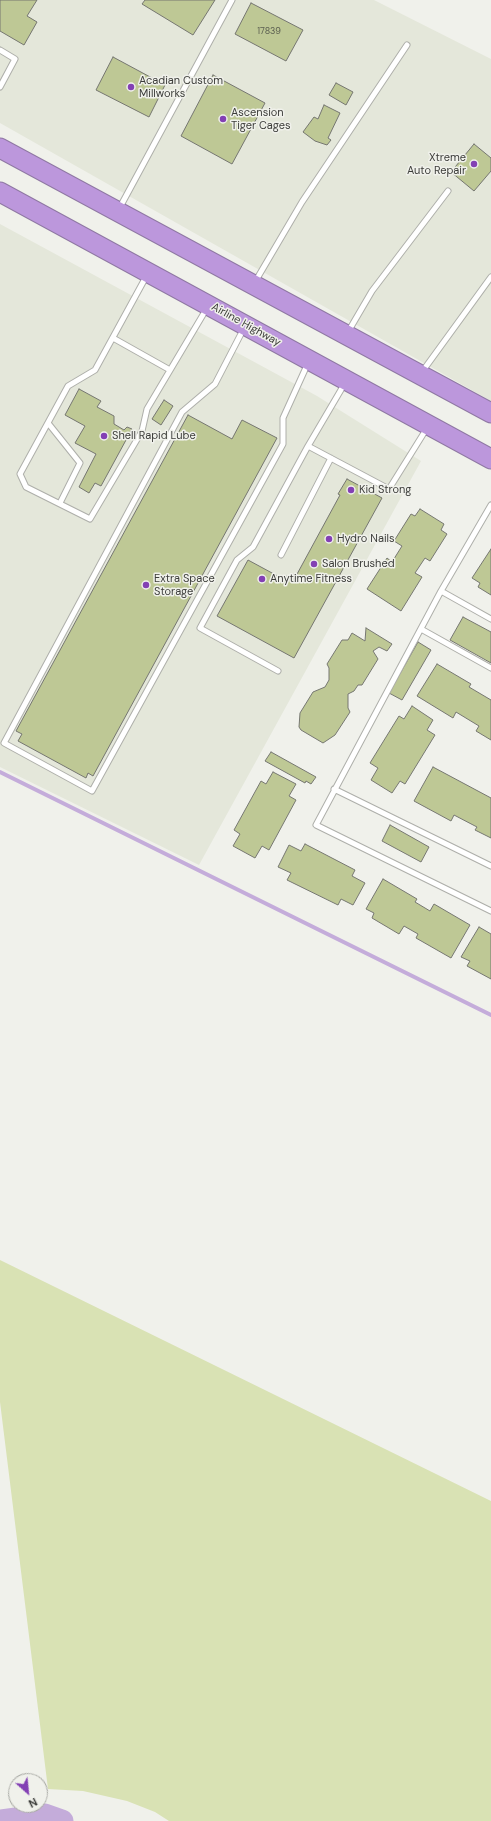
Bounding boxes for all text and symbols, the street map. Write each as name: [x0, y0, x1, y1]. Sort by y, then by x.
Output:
house number: 17839: [257, 27, 281, 37]
place label: Acadian Custom Millworks: [139, 74, 223, 100]
marker: Acadian Custom Millworks: [126, 82, 136, 92]
place label: Ascension Tiger Cages: [231, 106, 291, 132]
marker: Ascension Tiger Cages: [218, 114, 228, 124]
place label: Xtreme Auto Repair: [407, 151, 466, 177]
marker: Xtreme Auto Repair: [469, 159, 479, 169]
street label: Airline Highway: [209, 300, 283, 350]
place label: Shell Rapid Lube: [112, 429, 196, 443]
marker: Shell Rapid Lube: [99, 431, 109, 441]
place label: Kid Strong: [359, 483, 411, 497]
marker: Kid Strong: [346, 485, 356, 495]
place label: Hydro Nails: [337, 532, 394, 546]
marker: Hydro Nails: [324, 534, 334, 544]
place label: Salon Brushed: [322, 557, 395, 571]
marker: Salon Brushed: [309, 559, 319, 569]
place label: Extra Space Storage: [154, 572, 215, 598]
place label: Anytime Fitness: [270, 572, 352, 586]
marker: Anytime Fitness: [257, 574, 267, 584]
marker: Extra Space Storage: [141, 580, 151, 590]
north arrow: [8, 1773, 48, 1813]
text: N: [26, 1795, 40, 1811]

